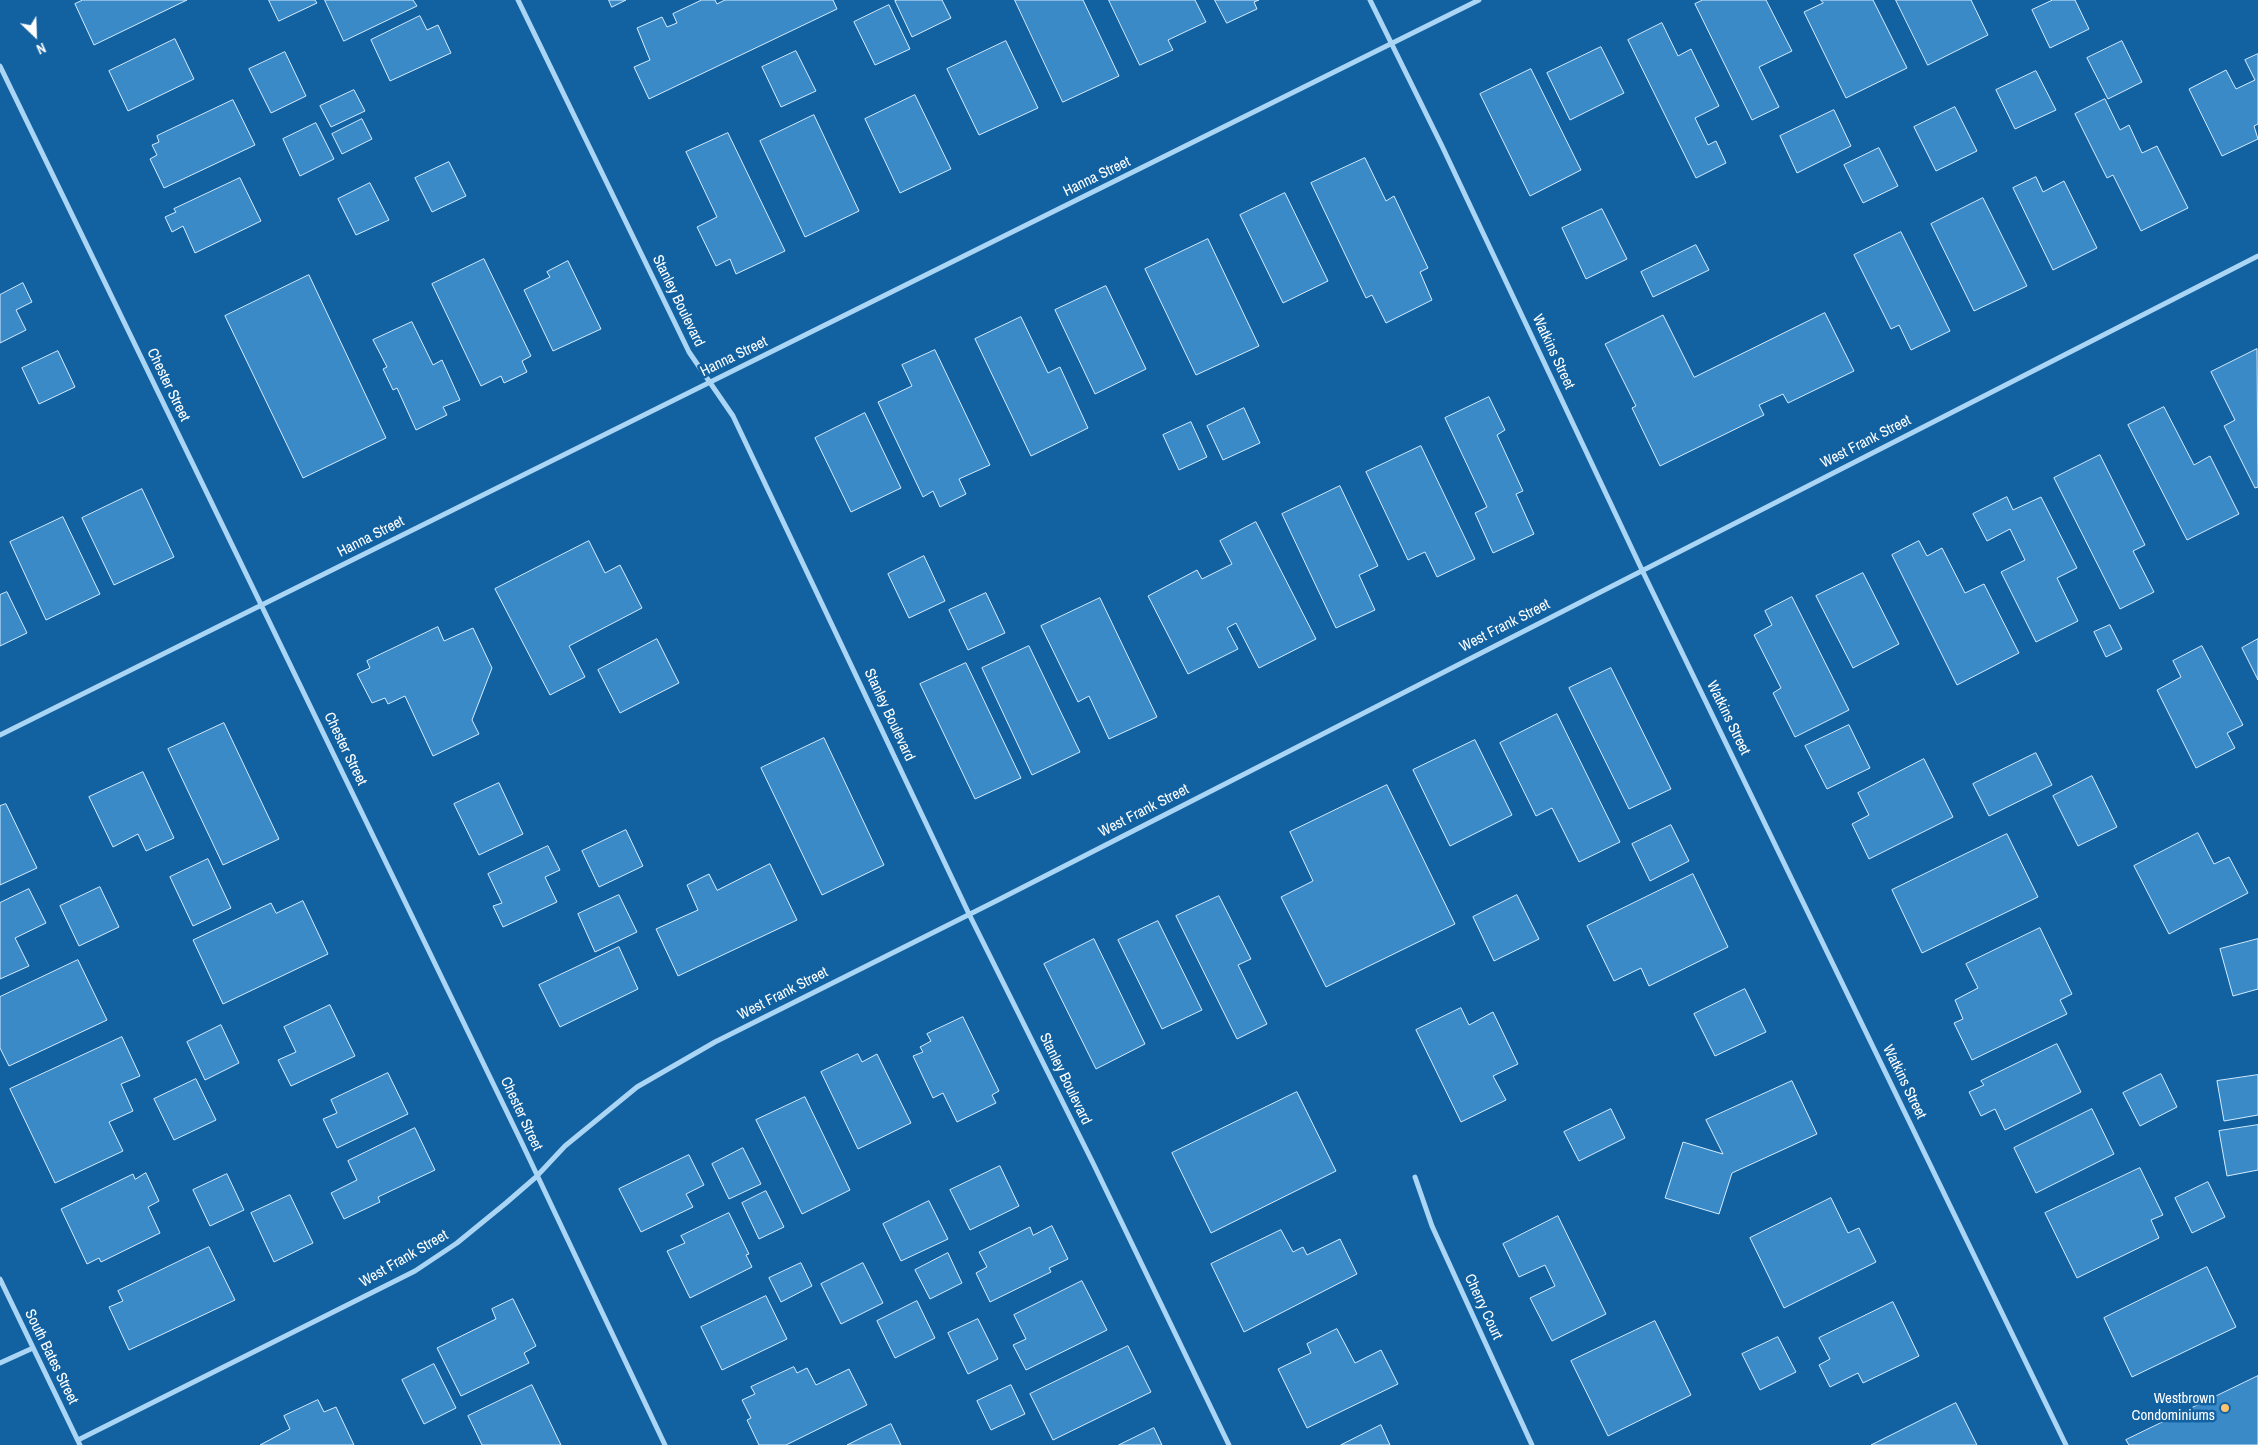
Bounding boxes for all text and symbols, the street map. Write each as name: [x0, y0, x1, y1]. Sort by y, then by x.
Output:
north arrow: [10, 10, 60, 60]
text: N: [34, 39, 49, 59]
street label: Hanna Street: [1060, 153, 1134, 201]
street label: Stanley Boulevard: [648, 252, 708, 350]
street label: Watkins Street: [1528, 312, 1578, 392]
street label: Hanna Street: [697, 333, 771, 381]
street label: Chester Street: [143, 345, 193, 425]
street label: West Frank Street: [1818, 412, 1914, 472]
street label: Hanna Street: [335, 513, 407, 561]
street label: West Frank Street: [1457, 596, 1553, 656]
street label: Stanley Boulevard: [860, 666, 918, 764]
street label: Watkins Street: [1702, 678, 1754, 758]
street label: Chester Street: [320, 709, 370, 789]
street label: West Frank Street: [1096, 781, 1192, 841]
street label: West Frank Street: [735, 964, 831, 1024]
street label: Stanley Boulevard: [1035, 1030, 1095, 1128]
street label: Watkins Street: [1878, 1042, 1930, 1122]
street label: Chester Street: [496, 1074, 546, 1154]
street label: West Frank Street: [357, 1226, 451, 1292]
street label: Cherry Court: [1460, 1271, 1506, 1343]
street label: South Bates Street: [20, 1307, 82, 1407]
place label: Westbrown Condominiums: [2132, 1390, 2215, 1425]
marker: Westbrown Condominiums: [2219, 1402, 2231, 1414]

